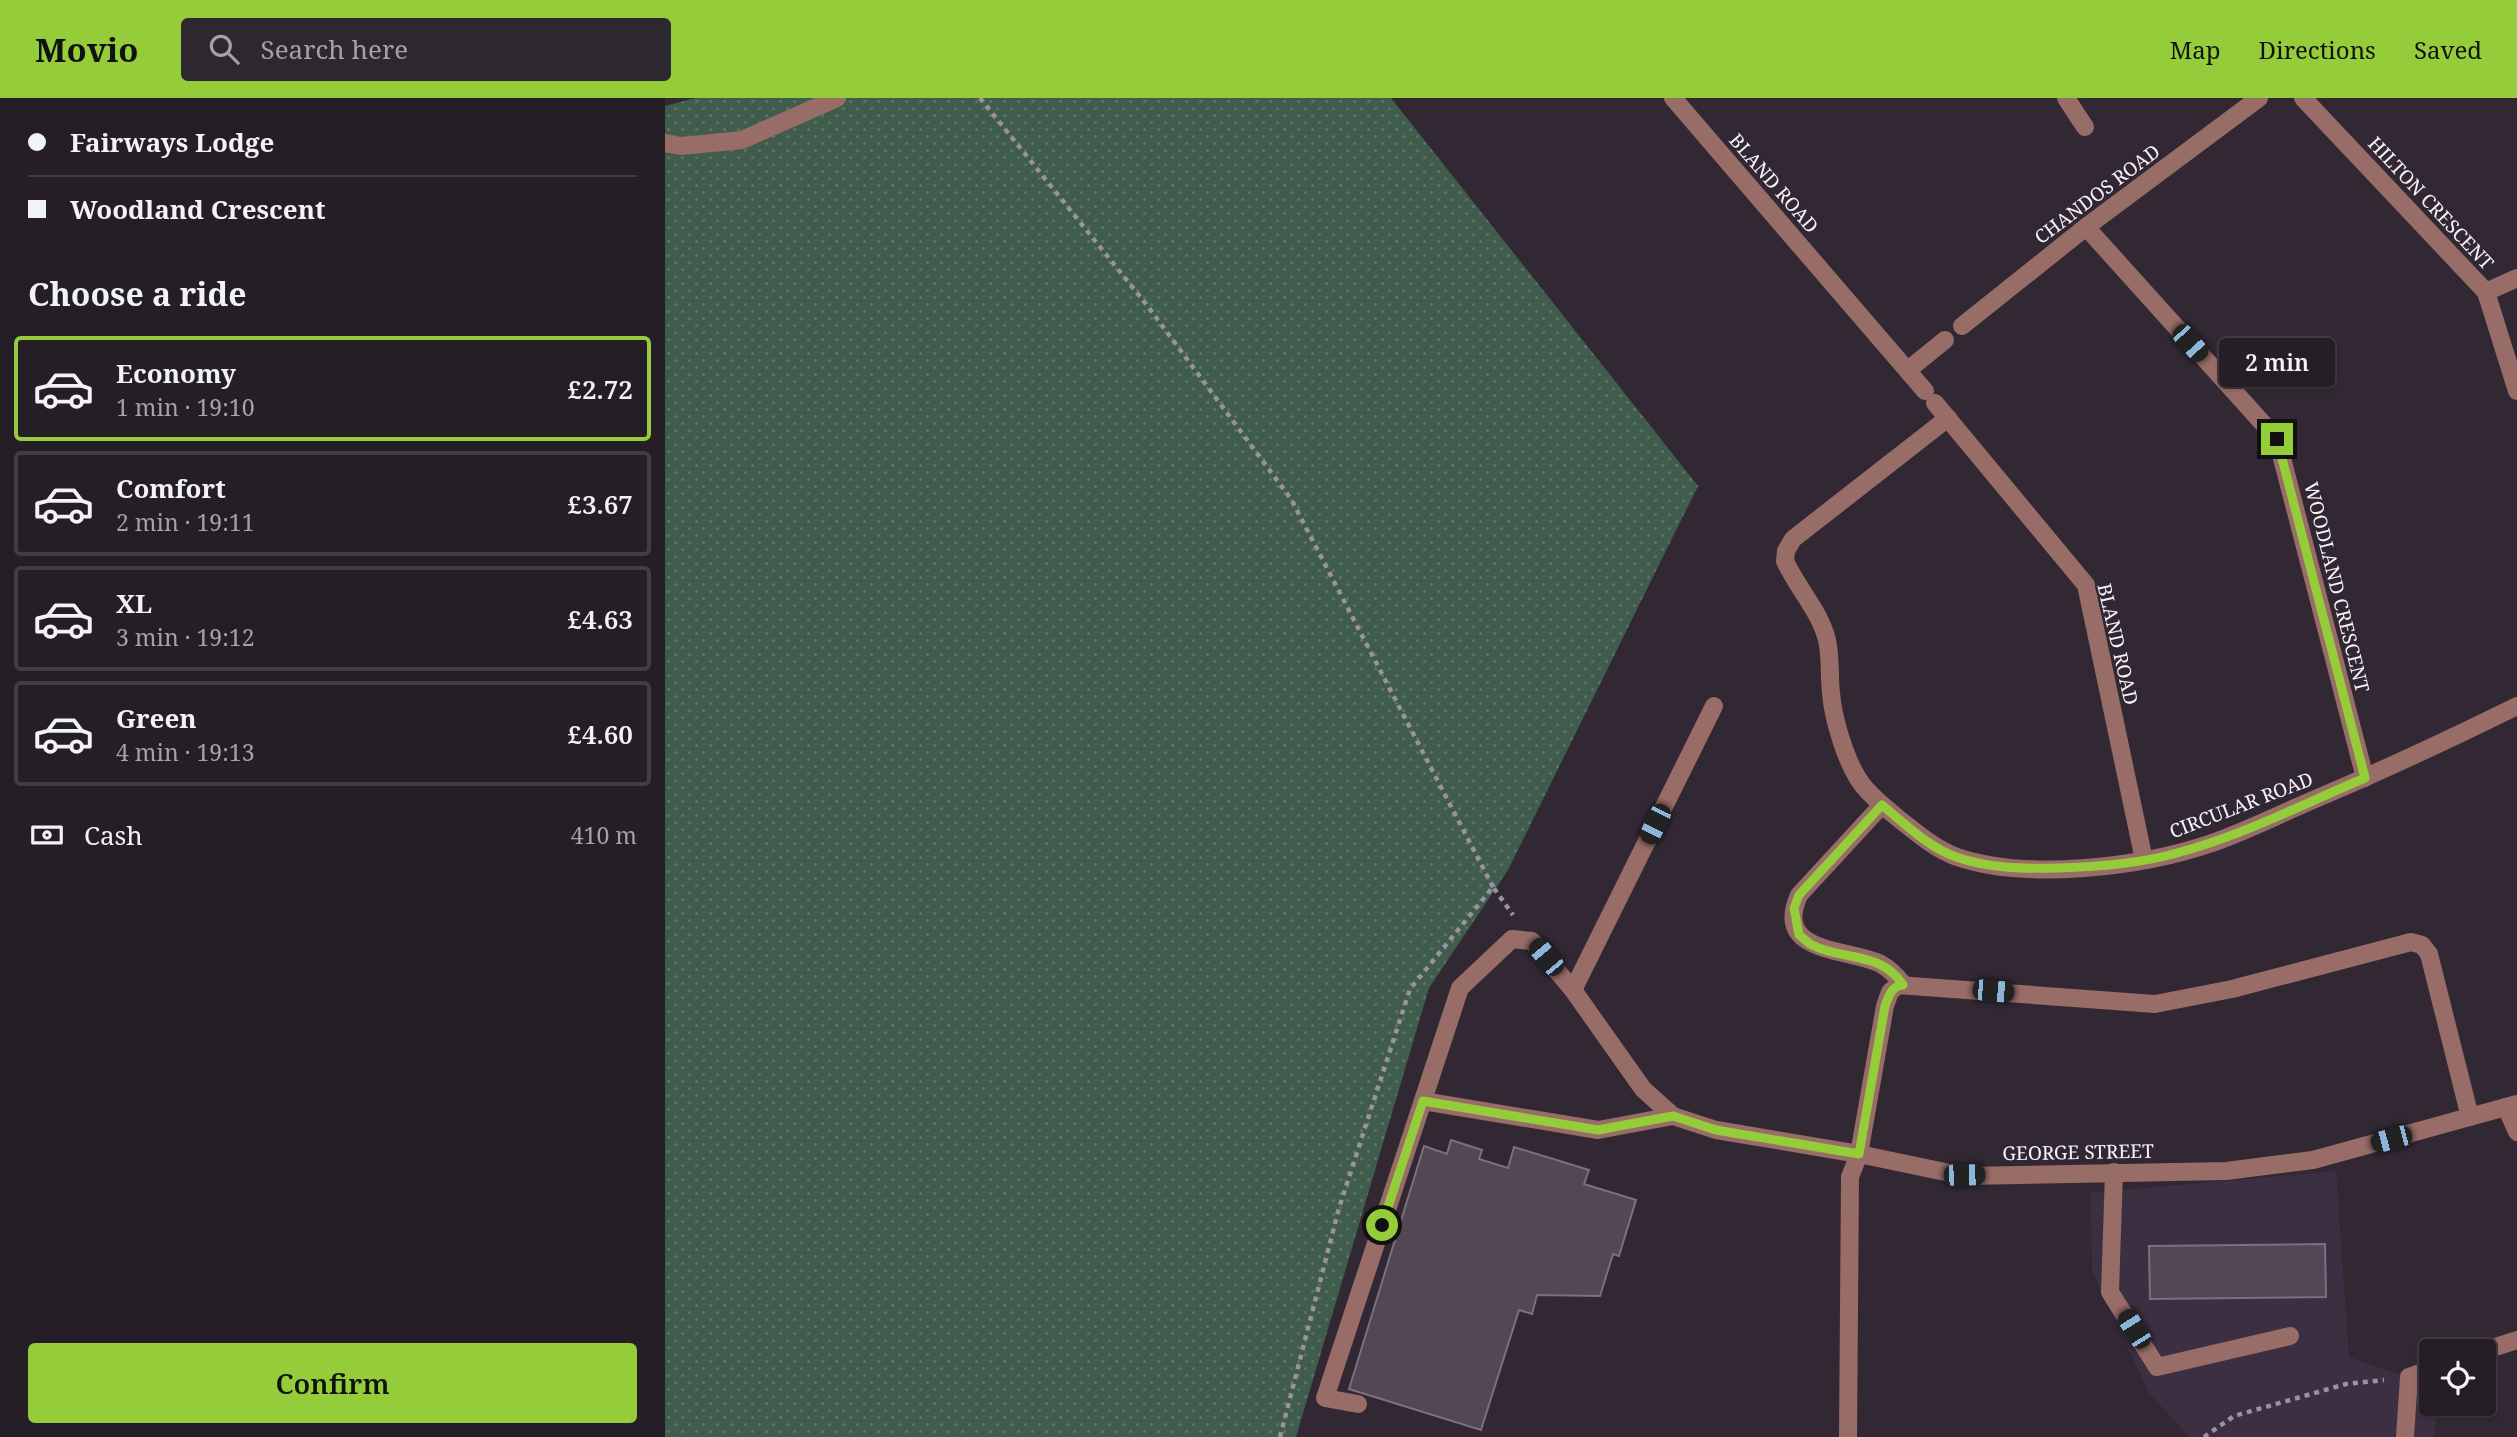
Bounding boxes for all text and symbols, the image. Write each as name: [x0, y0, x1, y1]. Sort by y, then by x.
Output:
search box: [181, 18, 671, 81]
text: Movio: [35, 27, 139, 72]
icon: search: [205, 30, 243, 68]
text: Search here: [261, 31, 408, 67]
text: Map: [2170, 33, 2221, 66]
text: Directions: [2259, 33, 2376, 66]
text: Saved: [2414, 33, 2482, 66]
text: Fairways Lodge: [70, 124, 274, 160]
street label: BLAND ROAD: [1724, 128, 1824, 238]
street label: HILTON CRESCENT: [2362, 131, 2500, 275]
street label: CHANDOS ROAD: [2029, 138, 2165, 250]
text: Woodland Crescent: [70, 191, 326, 227]
text: Choose a ride: [28, 272, 247, 315]
car: [2169, 320, 2212, 366]
callout: 2 min: [2219, 338, 2335, 386]
text: 2 min: [2245, 346, 2309, 378]
text: Economy: [116, 355, 236, 391]
icon: car: [32, 357, 95, 420]
text: £2.72: [567, 371, 633, 407]
text: 1 min · 19:10: [116, 391, 254, 423]
route end: [2261, 423, 2293, 455]
text: Comfort: [116, 470, 226, 506]
icon: car: [32, 472, 95, 535]
street label: WOODLAND CRESCENT: [2298, 479, 2376, 695]
text: £3.67: [567, 486, 633, 522]
text: 2 min · 19:11: [116, 506, 254, 538]
street label: BLAND ROAD: [2091, 581, 2145, 707]
text: XL: [116, 585, 152, 621]
icon: car: [32, 587, 95, 650]
text: £4.63: [567, 601, 633, 637]
text: 3 min · 19:12: [116, 621, 254, 653]
text: Green: [116, 700, 197, 736]
icon: car: [32, 702, 95, 765]
text: £4.60: [567, 716, 633, 752]
text: 4 min · 19:13: [116, 736, 254, 768]
street label: CIRCULAR ROAD: [2166, 766, 2316, 844]
car: [1637, 801, 1674, 847]
icon: cash: [28, 816, 66, 854]
text: Cash: [84, 817, 143, 853]
text: 410 m: [571, 819, 637, 851]
car: [1525, 934, 1568, 980]
car: [1972, 979, 2015, 1003]
car: [2368, 1123, 2415, 1155]
street label: GEORGE STREET: [2002, 1138, 2154, 1166]
car: [1943, 1164, 1986, 1186]
route start: [1366, 1209, 1398, 1241]
car: [2114, 1306, 2155, 1352]
map controls: [2419, 1339, 2496, 1416]
button: locate: [2419, 1339, 2496, 1416]
button: Confirm: [28, 1343, 637, 1423]

